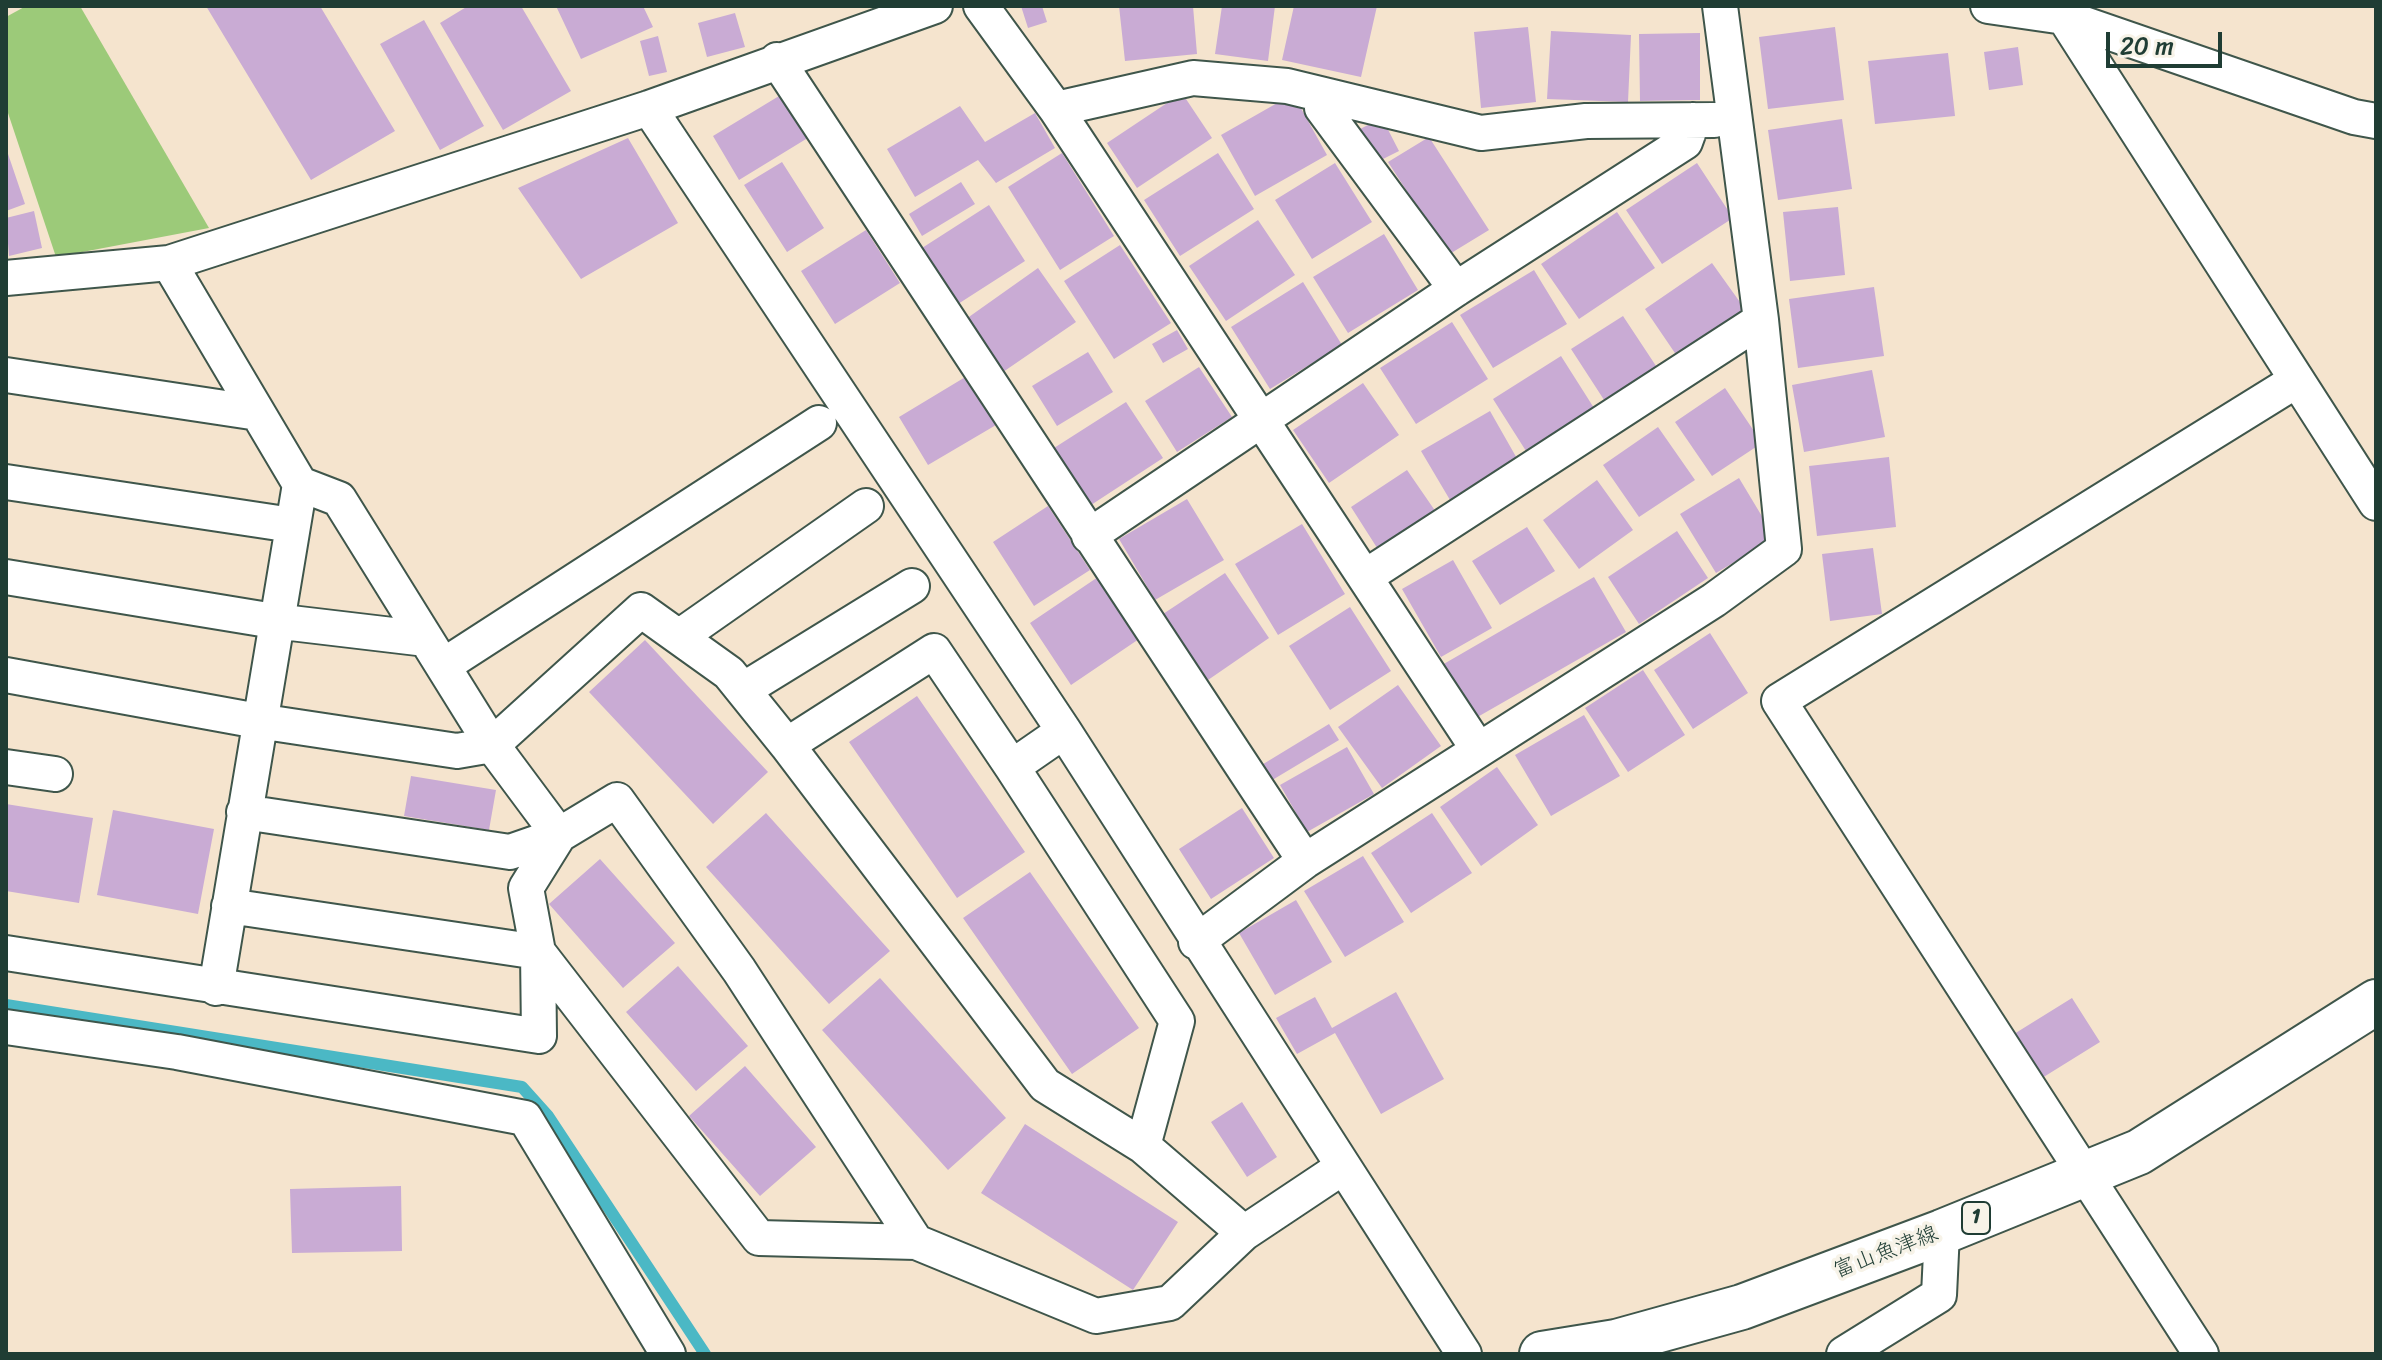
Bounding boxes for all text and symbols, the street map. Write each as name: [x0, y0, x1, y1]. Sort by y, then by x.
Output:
scale bar: [2110, 16, 2226, 66]
text: 20 m: [2120, 25, 2174, 67]
road number: 1: [1962, 1202, 1990, 1234]
street label: 富山魚津線: [1830, 1221, 1942, 1285]

